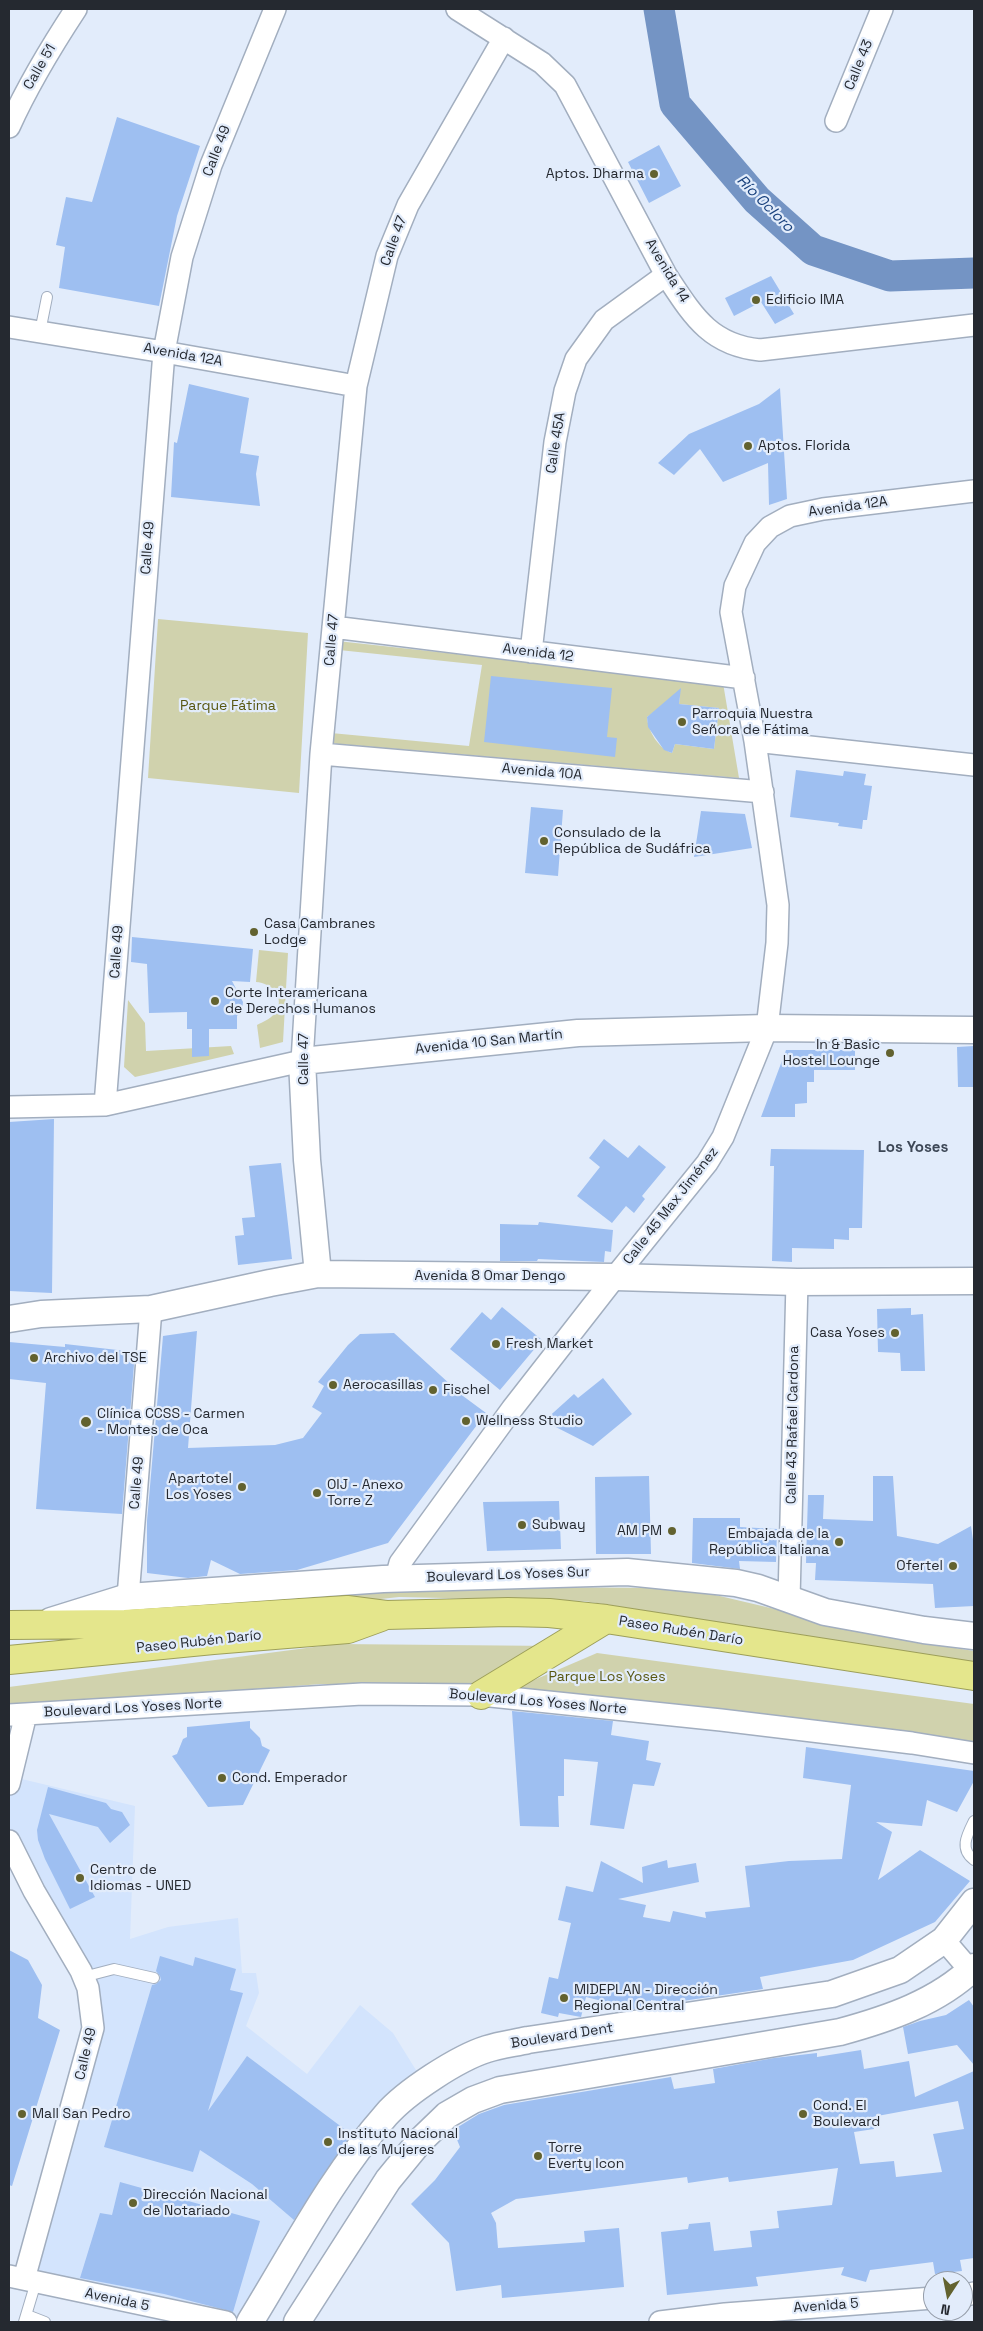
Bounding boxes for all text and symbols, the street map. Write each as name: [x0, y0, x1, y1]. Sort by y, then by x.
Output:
street label: Calle 43: [841, 37, 877, 93]
street label: Calle 51: [20, 41, 60, 93]
street label: Calle 49: [200, 123, 234, 179]
place label: Aptos. Dharma: [546, 166, 644, 182]
marker: Aptos. Dharma: [648, 168, 660, 180]
water label: Río Ocloro: [733, 172, 797, 236]
street label: Calle 47: [377, 214, 411, 268]
street label: Avenida 14: [641, 236, 693, 306]
place label: Edificio IMA: [766, 292, 844, 308]
marker: Edificio IMA: [750, 294, 762, 306]
street label: Avenida 12A: [142, 340, 224, 370]
street label: Calle 45A: [543, 411, 569, 475]
place label: Aptos. Florida: [758, 438, 850, 454]
marker: Aptos. Florida: [742, 440, 754, 452]
street label: Avenida 12A: [807, 493, 889, 521]
street label: Calle 49: [138, 521, 158, 575]
street label: Calle 47: [321, 613, 343, 667]
street label: Avenida 12: [502, 640, 574, 666]
park label: Parque Fátima: [180, 698, 276, 714]
place label: Parroquia Nuestra Señora de Fátima: [692, 706, 813, 739]
marker: Parroquia Nuestra Señora de Fátima: [676, 716, 688, 728]
street label: Avenida 10A: [501, 760, 583, 784]
place label: Consulado de la República de Sudáfrica: [554, 825, 711, 858]
marker: Consulado de la República de Sudáfrica: [538, 835, 550, 847]
place label: Casa Cambranes Lodge: [264, 916, 375, 949]
street label: Calle 49: [107, 925, 127, 979]
marker: Casa Cambranes Lodge: [248, 926, 260, 938]
place label: Corte Interamericana de Derechos Humanos: [225, 985, 376, 1018]
marker: Corte Interamericana de Derechos Humanos: [209, 995, 221, 1007]
street label: Avenida 10 San Martín: [415, 1026, 563, 1058]
street label: Calle 47: [296, 1033, 312, 1085]
place label: In & Basic Hostel Lounge: [783, 1037, 880, 1070]
marker: In & Basic Hostel Lounge: [884, 1047, 896, 1059]
district label: Los Yoses: [878, 1139, 948, 1157]
street label: Calle 45 Max Jiménez: [620, 1144, 722, 1268]
street label: Avenida 8 Omar Dengo: [414, 1268, 566, 1284]
place label: Casa Yoses: [810, 1325, 885, 1341]
marker: Casa Yoses: [889, 1327, 901, 1339]
place label: Fresh Market: [506, 1336, 593, 1352]
marker: Fresh Market: [490, 1338, 502, 1350]
street label: Calle 43 Rafael Cardona: [783, 1346, 803, 1504]
place label: Archivo del TSE: [44, 1350, 147, 1366]
marker: Archivo del TSE: [28, 1352, 40, 1364]
place label: Aerocasillas: [343, 1377, 423, 1393]
marker: Aerocasillas: [327, 1379, 339, 1391]
place label: Fischel: [443, 1382, 490, 1398]
marker: Fischel: [427, 1384, 439, 1396]
place label: Clínica CCSS - Carmen - Montes de Oca: [97, 1406, 245, 1438]
place label: Wellness Studio: [476, 1413, 583, 1429]
marker: Clínica CCSS - Carmen - Montes de Oca: [79, 1415, 93, 1429]
marker: Wellness Studio: [460, 1415, 472, 1427]
street label: Calle 49: [126, 1456, 148, 1510]
place label: Apartotel Los Yoses: [166, 1471, 232, 1504]
place label: OIJ - Anexo Torre Z: [327, 1477, 403, 1510]
marker: Apartotel Los Yoses: [236, 1481, 248, 1493]
marker: OIJ - Anexo Torre Z: [311, 1487, 323, 1499]
place label: Subway: [532, 1517, 586, 1533]
marker: Subway: [516, 1519, 528, 1531]
place label: AM PM: [617, 1523, 662, 1539]
marker: AM PM: [666, 1525, 678, 1537]
place label: Embajada de la República Italiana: [709, 1526, 829, 1558]
marker: Embajada de la República Italiana: [833, 1536, 845, 1548]
place label: Ofertel: [896, 1558, 943, 1574]
marker: Ofertel: [947, 1560, 959, 1572]
street label: Boulevard Los Yoses Sur: [426, 1564, 590, 1586]
street label: Paseo Rubén Darío: [618, 1613, 744, 1649]
street label: Paseo Rubén Darío: [136, 1627, 262, 1657]
park label: Parque Los Yoses: [548, 1669, 666, 1685]
street label: Boulevard Los Yoses Norte: [448, 1686, 628, 1718]
street label: Boulevard Los Yoses Norte: [43, 1695, 223, 1721]
place label: Cond. Emperador: [232, 1770, 347, 1786]
marker: Cond. Emperador: [216, 1772, 228, 1784]
place label: Centro de Idiomas - UNED: [90, 1862, 191, 1894]
marker: Centro de Idiomas - UNED: [74, 1872, 86, 1884]
place label: MIDEPLAN - Dirección Regional Central: [574, 1982, 718, 2014]
marker: MIDEPLAN - Dirección Regional Central: [558, 1992, 570, 2004]
street label: Boulevard Dent: [510, 2020, 614, 2052]
street label: Calle 49: [72, 2026, 100, 2082]
place label: Cond. El Boulevard: [813, 2098, 880, 2130]
place label: Mall San Pedro: [32, 2106, 131, 2122]
marker: Mall San Pedro: [16, 2108, 28, 2120]
marker: Cond. El Boulevard: [797, 2108, 809, 2120]
place label: Instituto Nacional de las Mujeres: [338, 2126, 458, 2158]
marker: Instituto Nacional de las Mujeres: [322, 2136, 334, 2148]
place label: Torre Everty Icon: [548, 2140, 624, 2172]
marker: Torre Everty Icon: [532, 2150, 544, 2162]
place label: Dirección Nacional de Notariado: [143, 2187, 268, 2220]
marker: Dirección Nacional de Notariado: [127, 2197, 139, 2209]
north arrow: [923, 2271, 973, 2321]
street label: Avenida 5: [83, 2285, 151, 2315]
street label: Avenida 5: [793, 2295, 859, 2317]
text: N: [939, 2300, 952, 2319]

